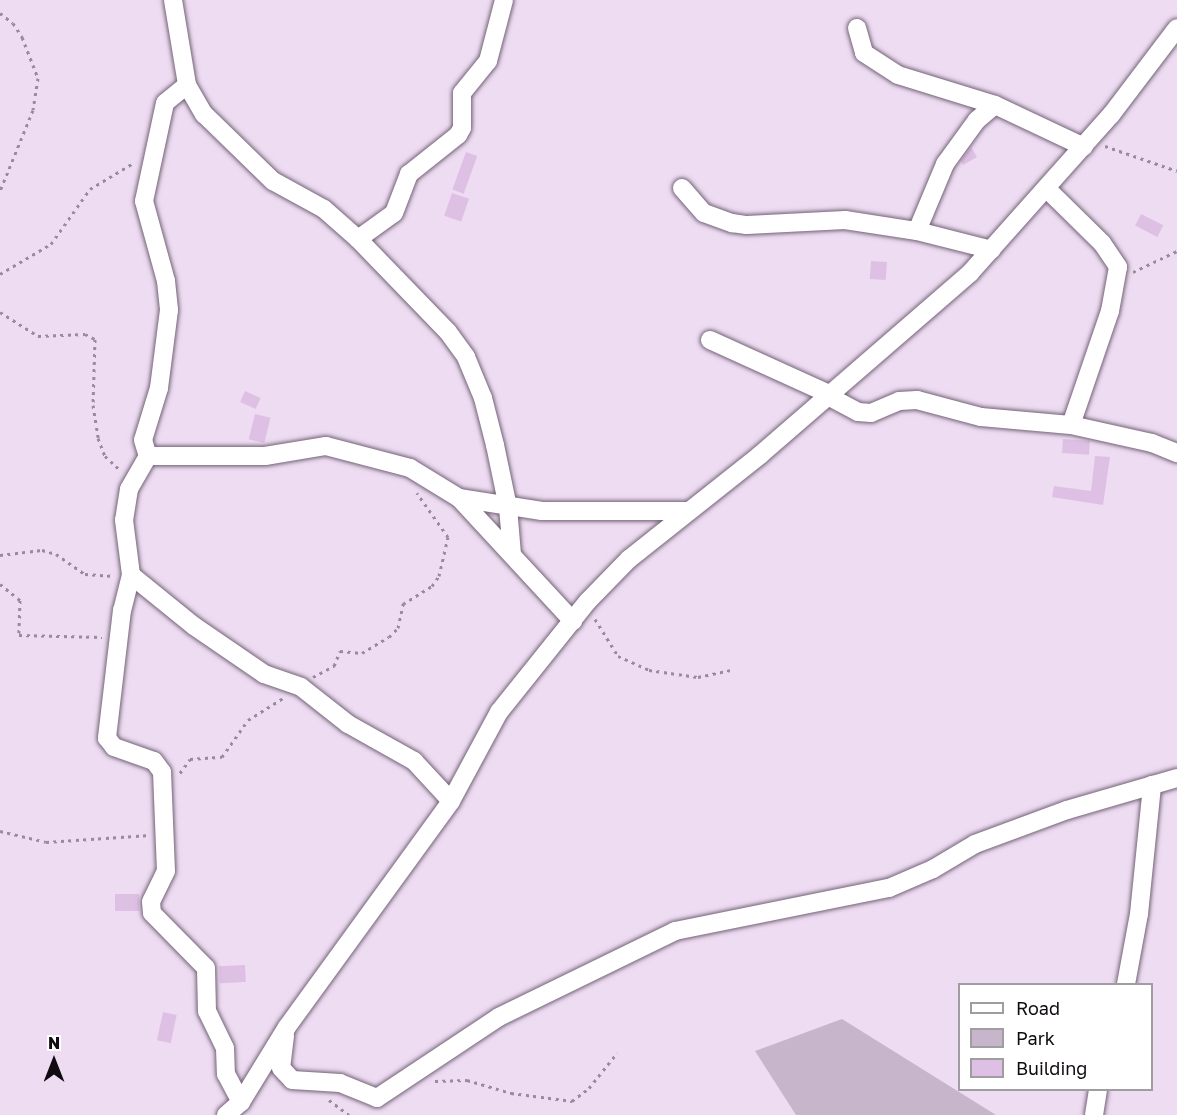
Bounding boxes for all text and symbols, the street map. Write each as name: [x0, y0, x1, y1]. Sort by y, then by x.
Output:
legend: [958, 983, 1153, 1091]
text: Road: [1016, 997, 1060, 1019]
text: Park: [1016, 1027, 1055, 1049]
north arrow: [24, 1031, 84, 1091]
text: N: [48, 1033, 60, 1053]
text: Building: [1016, 1057, 1087, 1079]

